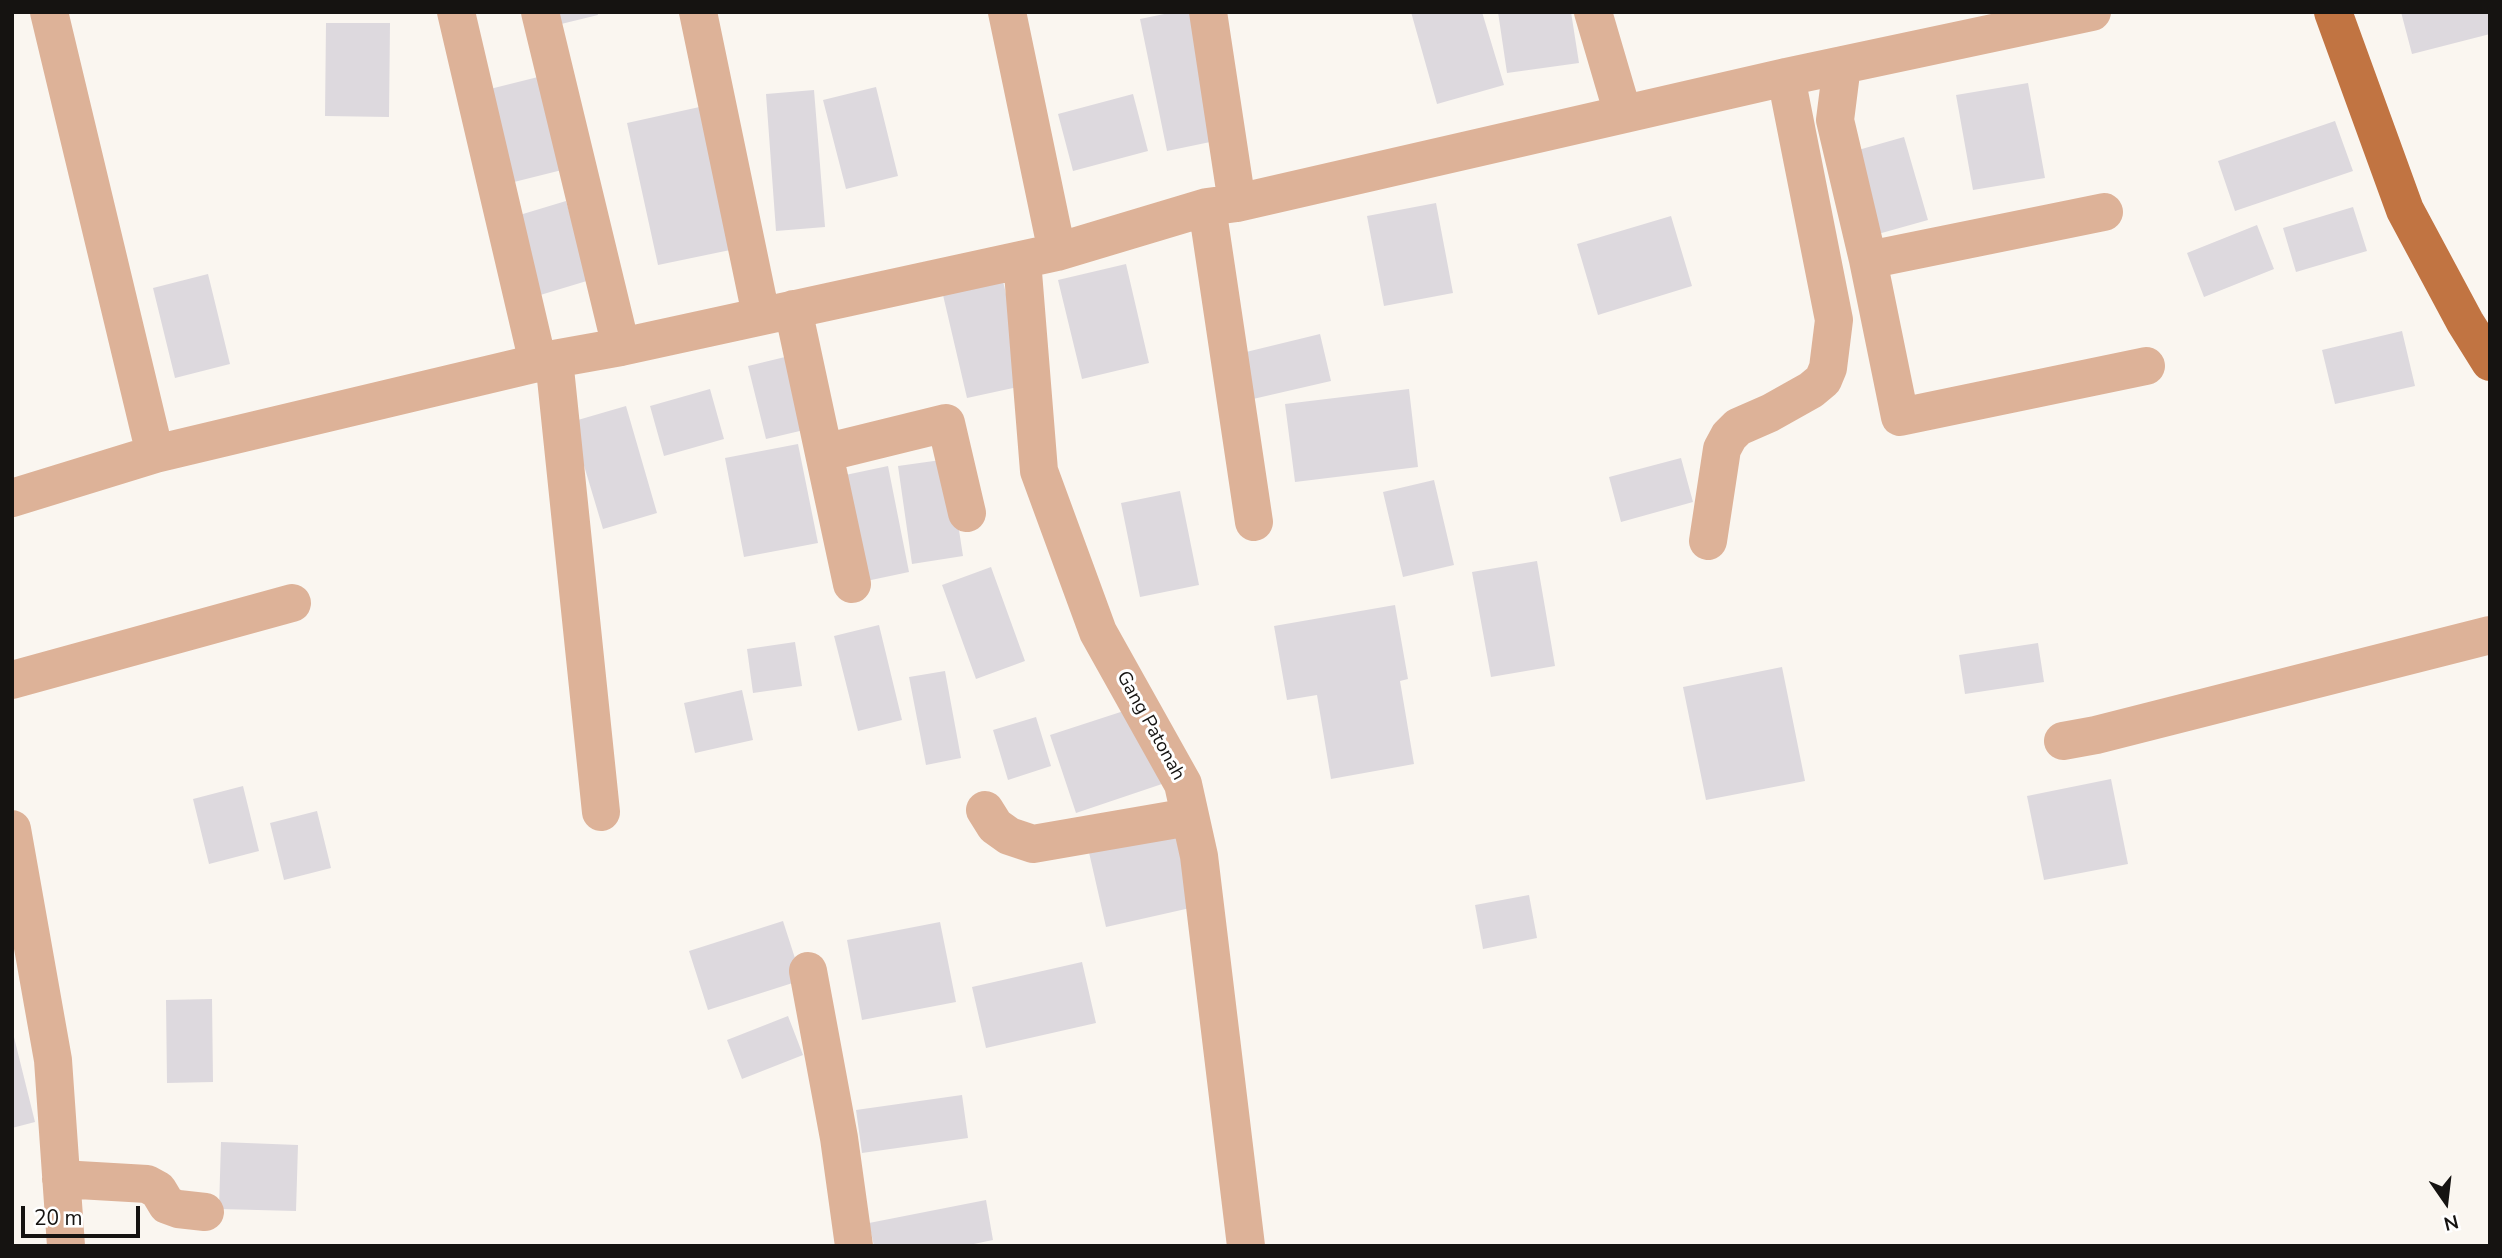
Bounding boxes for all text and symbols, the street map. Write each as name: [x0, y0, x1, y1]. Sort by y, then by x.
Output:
street label: Gang Patonah: [1111, 668, 1189, 784]
north arrow: [2411, 1167, 2481, 1237]
scale bar: [24, 1192, 144, 1236]
text: 20 m: [34, 1204, 83, 1232]
text: N: [2441, 1208, 2461, 1237]

